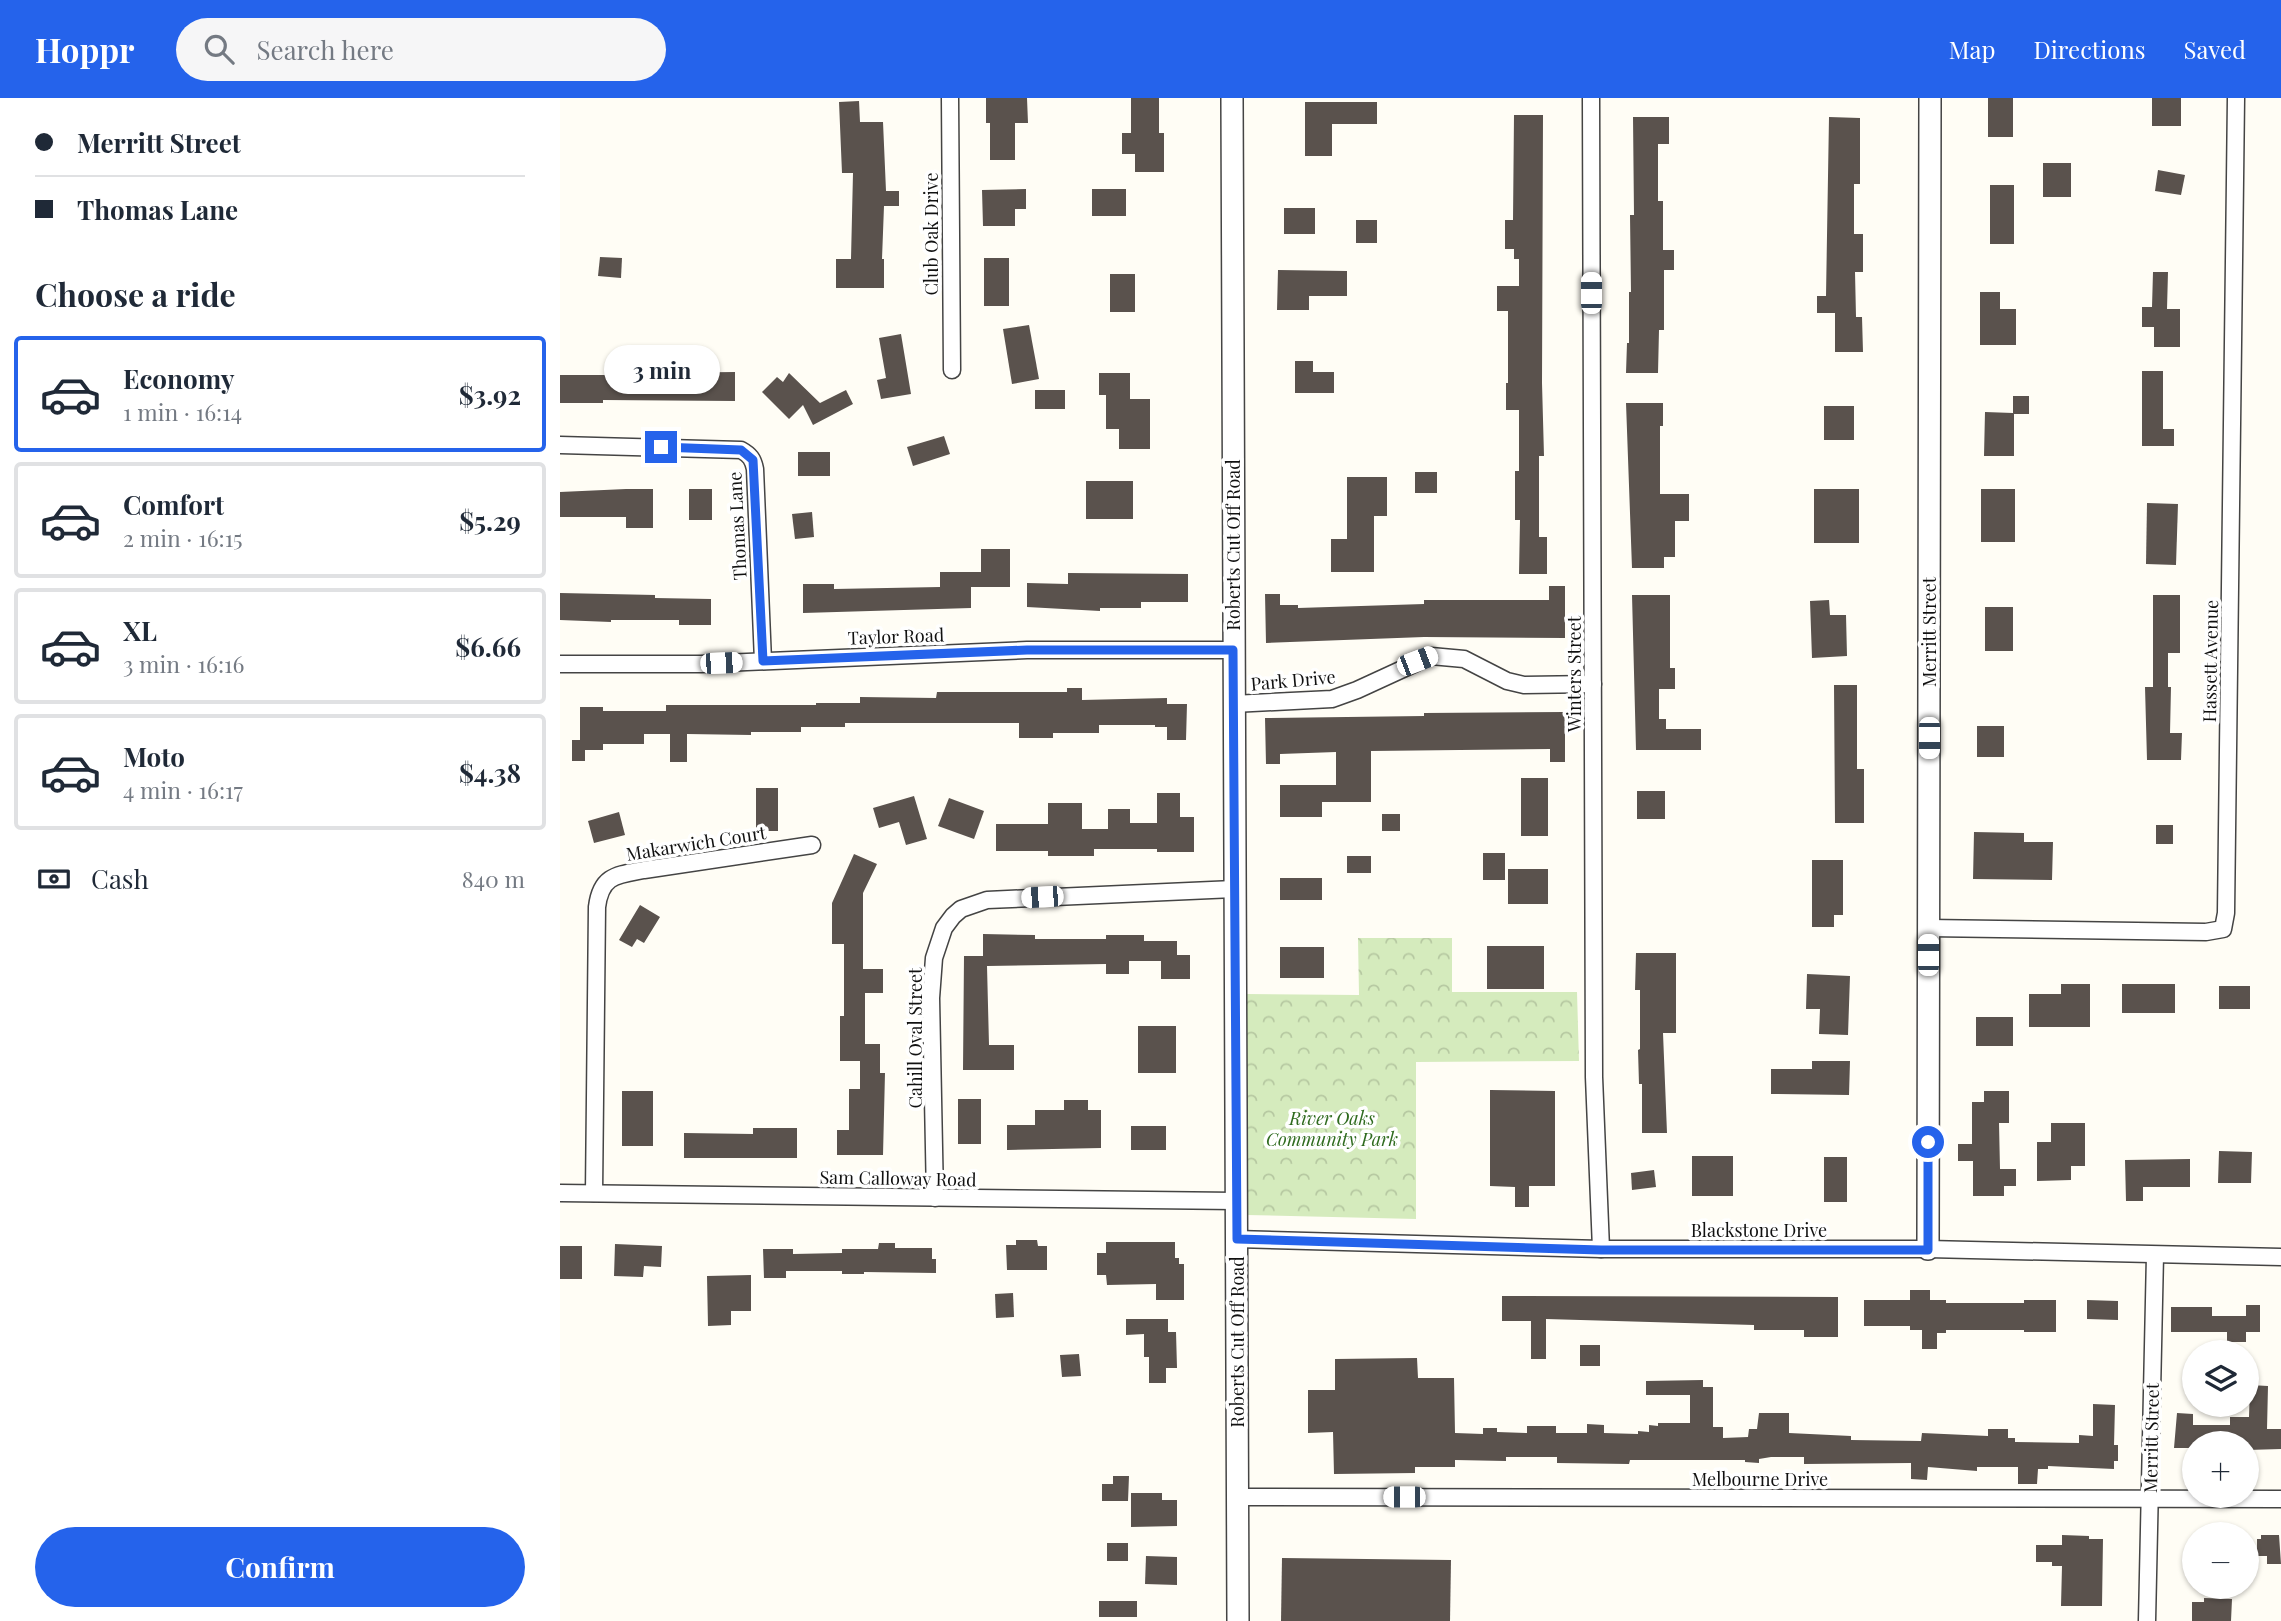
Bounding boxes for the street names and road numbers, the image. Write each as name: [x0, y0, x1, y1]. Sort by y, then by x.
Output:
street label: Club Oak Drive: [919, 172, 943, 296]
street label: Roberts Cut Off Road: [1221, 459, 1245, 631]
street label: Thomas Lane: [722, 471, 752, 581]
street label: Merritt Street: [1917, 576, 1941, 687]
street label: Hassett Avenue: [2197, 599, 2223, 723]
street label: Winters Street: [1562, 615, 1586, 733]
street label: Taylor Road: [847, 622, 945, 650]
street label: Park Drive: [1249, 664, 1337, 696]
street label: Makarwich Court: [624, 820, 768, 866]
street label: Cahill Oval Street: [903, 967, 927, 1108]
street label: Sam Calloway Road: [819, 1165, 977, 1191]
street label: Blackstone Drive: [1691, 1218, 1827, 1242]
street label: Roberts Cut Off Road: [1225, 1256, 1249, 1428]
street label: Merritt Street: [2138, 1382, 2164, 1493]
street label: Melbourne Drive: [1692, 1467, 1828, 1491]

